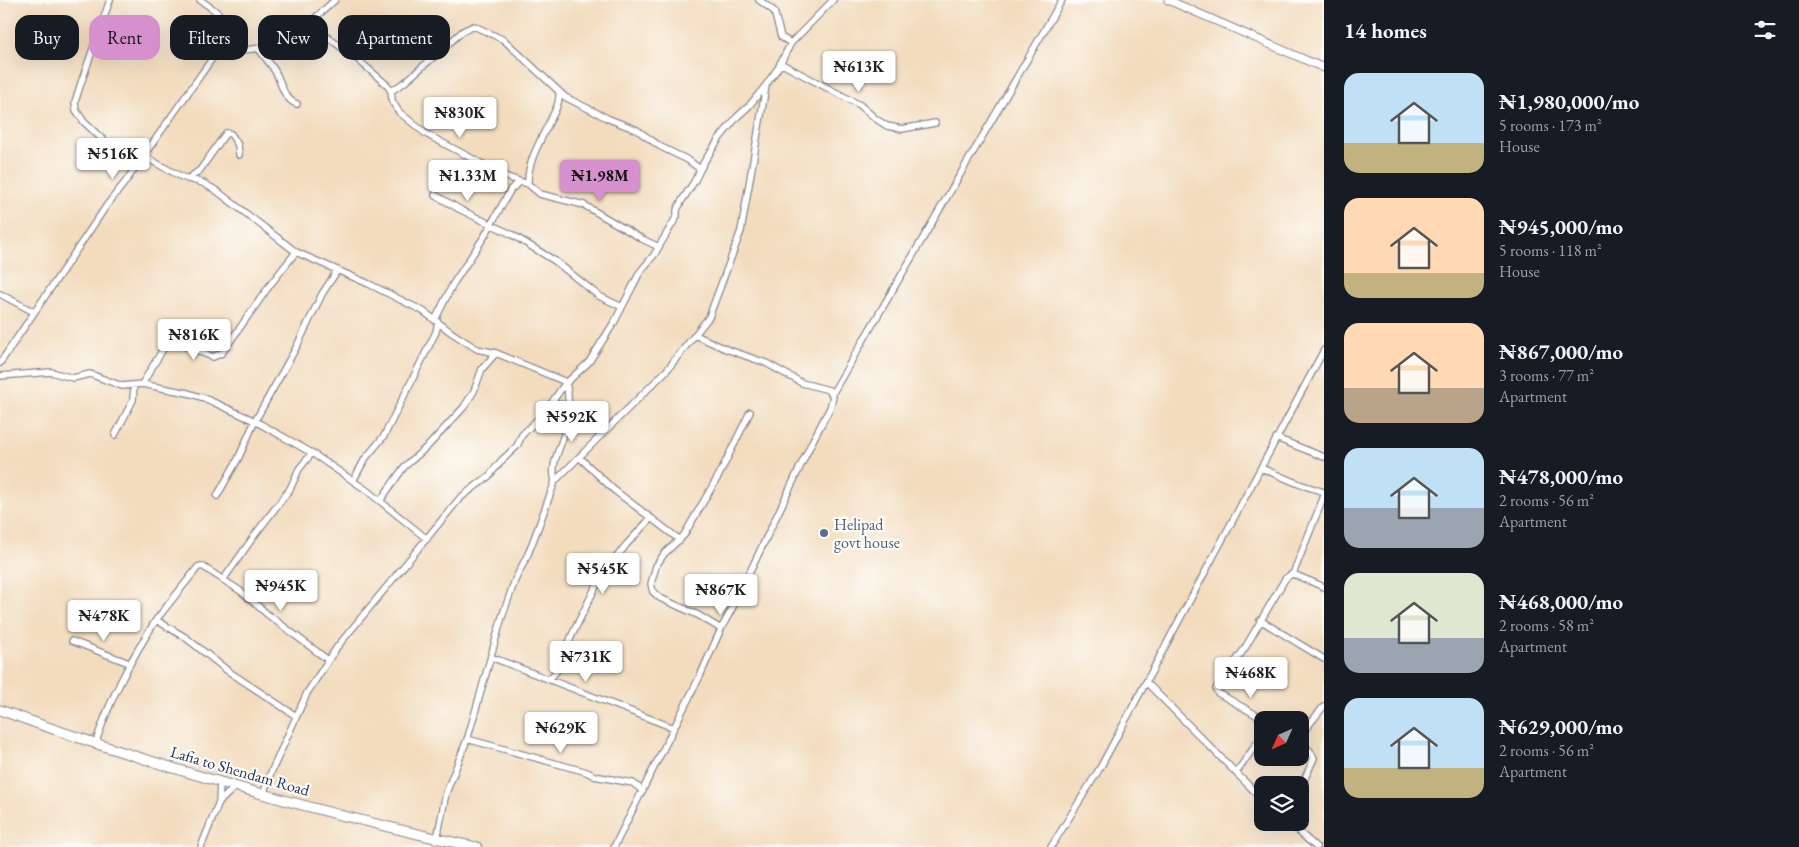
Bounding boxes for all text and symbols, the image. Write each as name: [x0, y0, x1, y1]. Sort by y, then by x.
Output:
chip: Buy: [15, 15, 79, 60]
chip: Rent: [89, 15, 160, 60]
chip: Filters: [170, 15, 248, 60]
chip: New: [258, 15, 328, 60]
chip: Apartment: [338, 15, 450, 60]
icon: filters: [1751, 16, 1779, 44]
text: 14 homes: [1344, 17, 1427, 44]
pin: ₦613K: [824, 51, 894, 93]
text: ₦613K: [834, 56, 884, 77]
text: ₦1,980,000/mo: [1499, 88, 1639, 115]
icon: home: [1384, 93, 1444, 153]
pin: ₦830K: [425, 96, 495, 139]
text: ₦830K: [435, 102, 485, 123]
text: 5 rooms · 173 m²: [1499, 115, 1602, 136]
text: House: [1499, 136, 1540, 157]
pin: ₦516K: [78, 138, 148, 180]
text: ₦516K: [88, 143, 138, 164]
pin: ₦1.33M: [427, 160, 509, 202]
pin: ₦1.98M: [559, 160, 641, 202]
text: ₦1.33M: [439, 165, 497, 186]
text: ₦1.98M: [571, 165, 629, 186]
text: ₦945,000/mo: [1499, 213, 1623, 240]
icon: home: [1384, 218, 1444, 278]
text: 5 rooms · 118 m²: [1499, 240, 1602, 261]
text: House: [1499, 261, 1540, 282]
pin: ₦816K: [159, 318, 229, 361]
text: ₦816K: [169, 324, 219, 345]
text: ₦867,000/mo: [1499, 338, 1623, 365]
icon: home: [1384, 343, 1444, 403]
text: 3 rooms · 77 m²: [1499, 365, 1594, 386]
text: Apartment: [1499, 386, 1567, 407]
pin: ₦592K: [537, 400, 607, 443]
text: ₦592K: [547, 406, 597, 427]
text: ₦478,000/mo: [1499, 463, 1623, 490]
icon: home: [1384, 468, 1444, 528]
text: 2 rooms · 56 m²: [1499, 490, 1594, 511]
text: Apartment: [1499, 511, 1567, 532]
place label: Helipad govt house: [834, 514, 900, 553]
marker: Helipad govt house: [818, 527, 830, 539]
pin: ₦545K: [568, 552, 638, 595]
text: ₦545K: [578, 558, 628, 579]
pin: ₦945K: [246, 570, 316, 612]
pin: ₦867K: [686, 574, 756, 616]
text: ₦945K: [256, 575, 306, 596]
text: ₦867K: [696, 579, 746, 600]
text: ₦468,000/mo: [1499, 588, 1623, 615]
icon: home: [1384, 593, 1444, 653]
pin: ₦478K: [69, 600, 139, 642]
text: ₦478K: [79, 605, 129, 626]
text: 2 rooms · 58 m²: [1499, 615, 1594, 636]
text: Apartment: [1499, 636, 1567, 657]
pin: ₦731K: [551, 640, 621, 683]
text: ₦731K: [561, 646, 611, 667]
pin: ₦468K: [1216, 656, 1286, 699]
text: ₦468K: [1226, 662, 1276, 683]
north arrow: [1254, 711, 1309, 766]
map controls: [1254, 711, 1309, 831]
pin: ₦629K: [526, 712, 596, 754]
text: ₦629,000/mo: [1499, 713, 1623, 740]
text: ₦629K: [536, 717, 586, 738]
icon: home: [1384, 718, 1444, 778]
text: 2 rooms · 56 m²: [1499, 740, 1594, 761]
street label: Lafia to Shendam Road: [168, 741, 313, 801]
text: Apartment: [1499, 761, 1567, 782]
button: layers: [1254, 776, 1309, 831]

